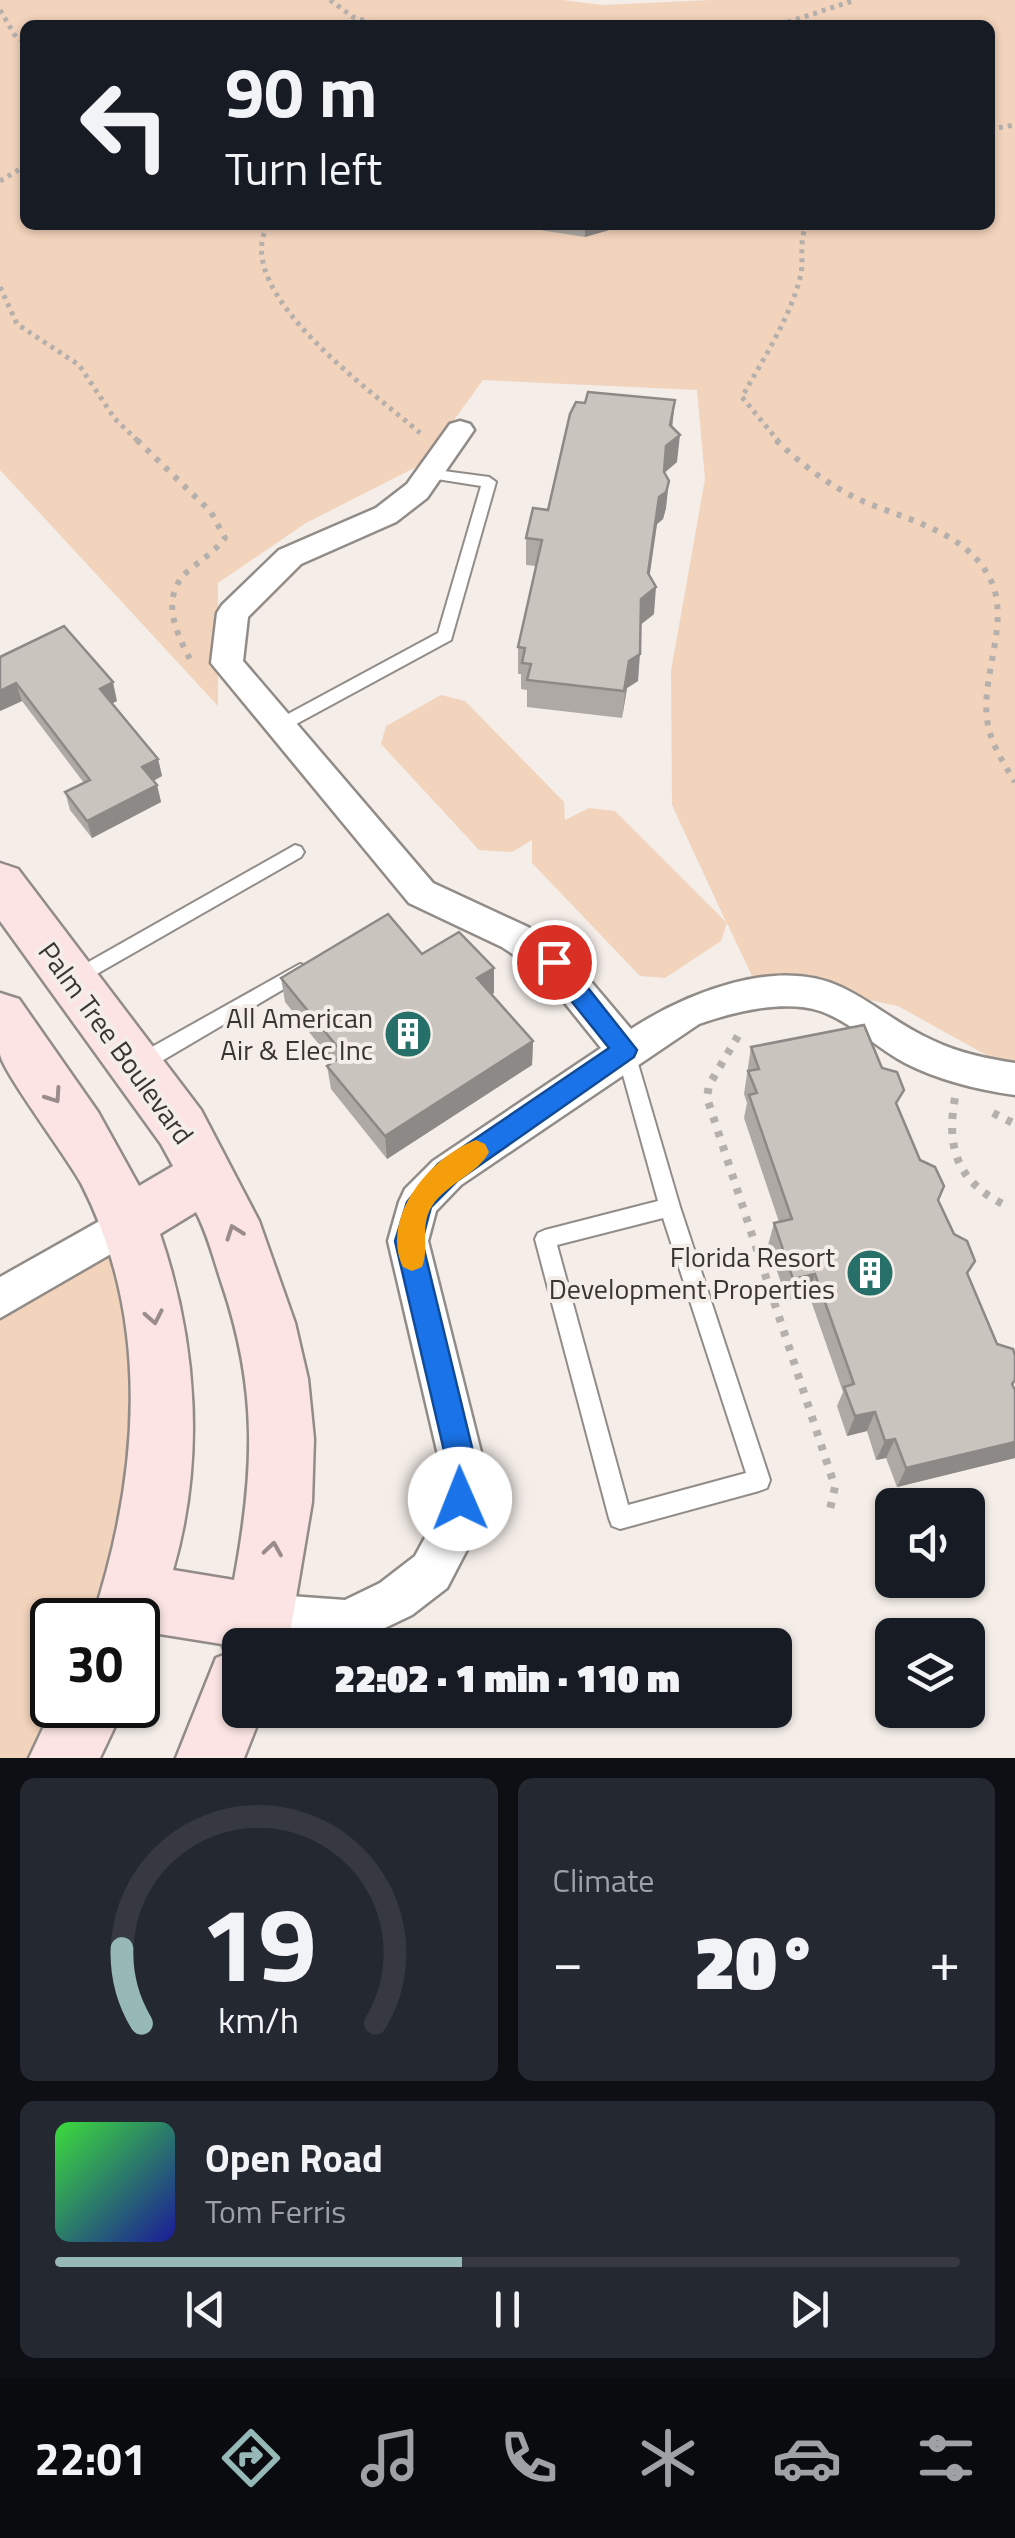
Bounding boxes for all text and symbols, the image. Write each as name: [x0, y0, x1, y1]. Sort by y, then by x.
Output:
text: 90 m: [225, 38, 378, 144]
icon: left: [60, 60, 190, 190]
text: Turn left: [225, 134, 382, 202]
pin: [512, 920, 597, 1005]
street label: Palm Tree Boulevard: [28, 932, 205, 1153]
icon: arrive: [527, 935, 582, 990]
place label: All American Air & Elec Inc: [220, 996, 373, 1071]
building icon: All American Air & Elec Inc: [382, 1008, 434, 1060]
one-way arrow: [42, 1084, 60, 1103]
one-way arrow: [225, 1224, 245, 1242]
place label: Florida Resort Development Properties: [549, 1235, 835, 1310]
building icon: Florida Resort Development Properties: [844, 1247, 896, 1299]
one-way arrow: [142, 1308, 163, 1325]
position arrow: [408, 1447, 512, 1551]
map controls: [875, 1488, 985, 1728]
button: sound: [875, 1488, 985, 1598]
one-way arrow: [261, 1541, 282, 1558]
speed limit sign: 30: [30, 1598, 160, 1728]
button: layers: [875, 1618, 985, 1728]
text: 22:02 · 1 min · 110 m: [334, 1649, 680, 1707]
text: Climate: [553, 1856, 654, 1904]
text: 19: [201, 1863, 317, 2021]
text: 20°: [694, 1904, 818, 2018]
text: −: [553, 1919, 583, 2002]
text: +: [929, 1919, 960, 2002]
text: km/h: [218, 1992, 299, 2047]
text: Open Road: [205, 2129, 383, 2187]
text: Tom Ferris: [205, 2187, 346, 2235]
icon: previous: [178, 2282, 233, 2337]
icon: pause: [480, 2282, 535, 2337]
icon: next: [782, 2282, 837, 2337]
icon: directions: [216, 2423, 286, 2493]
icon: music: [355, 2423, 425, 2493]
icon: phone: [494, 2423, 564, 2493]
icon: climate: [633, 2423, 703, 2493]
icon: car: [772, 2423, 842, 2493]
icon: filters: [911, 2423, 981, 2493]
text: 22:01: [34, 2424, 147, 2492]

